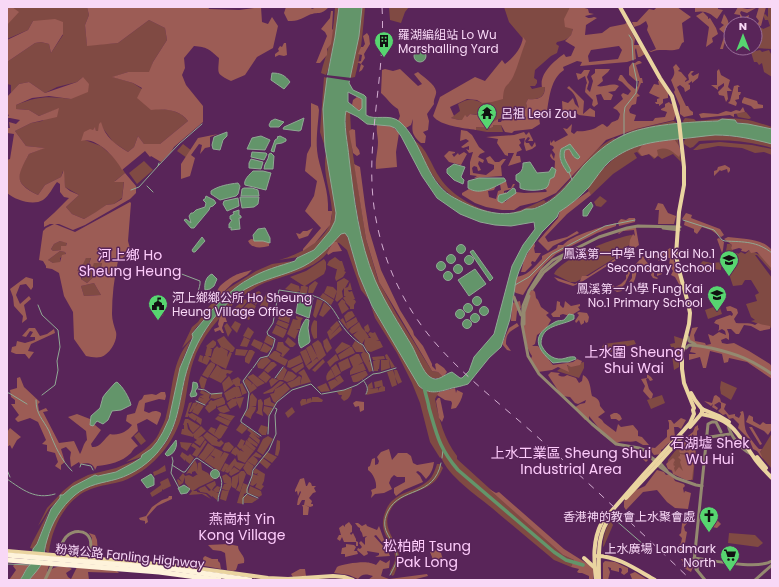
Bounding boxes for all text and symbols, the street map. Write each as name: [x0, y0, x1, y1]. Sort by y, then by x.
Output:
north arrow: [723, 16, 763, 56]
text: N: [739, 18, 747, 34]
place label: 羅湖編組站 Lo Wu Marshalling Yard: [398, 26, 499, 57]
building icon: 羅湖編組站 Lo Wu Marshalling Yard: [373, 30, 395, 58]
temple icon: 呂祖 Leoi Zou: [476, 102, 498, 130]
place label: 呂祖 Leoi Zou: [501, 105, 577, 122]
district label: 河上鄉 Ho Sheung Heung: [79, 245, 181, 281]
place label: 鳳溪第一中學 Fung Kai No.1 Secondary School: [563, 245, 715, 276]
school or university icon: 鳳溪第一中學 Fung Kai No.1 Secondary School: [718, 249, 740, 277]
place label: 鳳溪第一小學 Fung Kai No.1 Primary School: [577, 280, 703, 311]
school or university icon: 鳳溪第一小學 Fung Kai No.1 Primary School: [706, 284, 728, 312]
place label: 河上鄉鄉公所 Ho Sheung Heung Village Office: [172, 289, 312, 320]
public building icon: 河上鄉鄉公所 Ho Sheung Heung Village Office: [147, 293, 169, 321]
district label: 上水圍 Sheung Shui Wai: [585, 342, 683, 378]
district label: 石湖墟 Shek Wu Hui: [671, 433, 750, 469]
district label: 上水工業區 Sheung Shui Industrial Area: [491, 443, 651, 479]
church icon: 香港神的教會上水聚會處: [698, 505, 720, 533]
place label: 香港神的教會上水聚會處: [563, 508, 695, 525]
district label: 燕崗村 Yin Kong Village: [199, 509, 286, 545]
district label: 松柏朗 Tsung Pak Long: [383, 536, 471, 572]
street label: 粉嶺公路 Fanling Highway: [55, 540, 206, 572]
place label: 上水廣場 Landmark North: [605, 540, 717, 571]
supermarket icon: 上水廣場 Landmark North: [719, 544, 741, 572]

